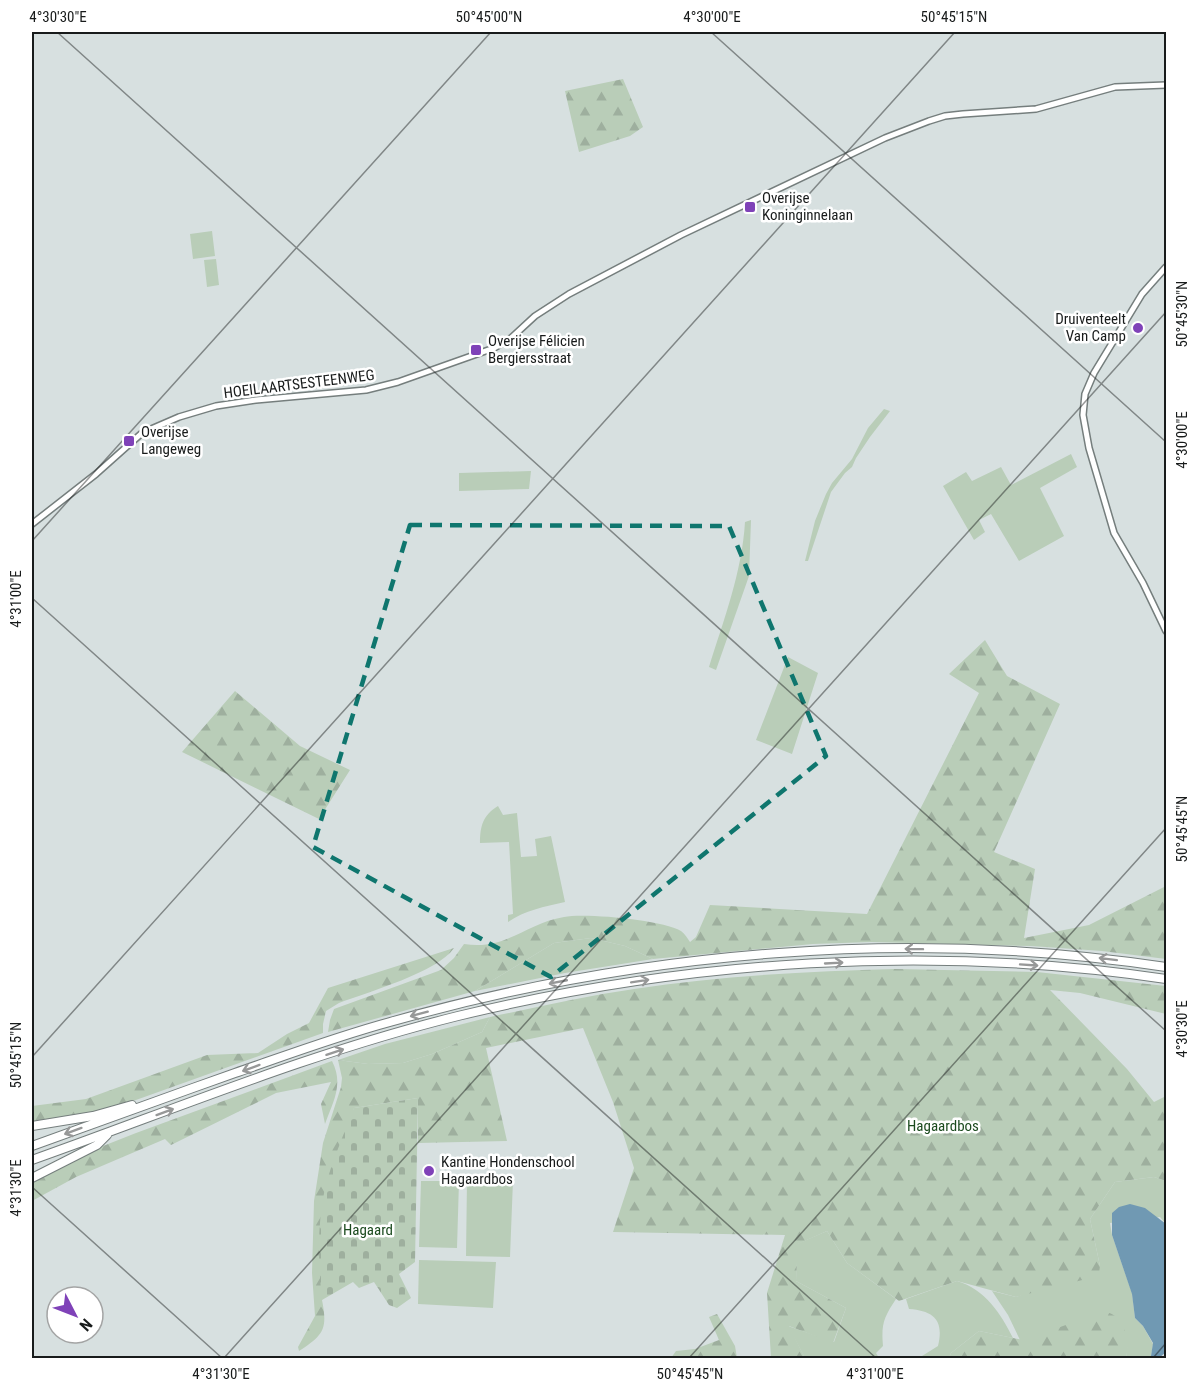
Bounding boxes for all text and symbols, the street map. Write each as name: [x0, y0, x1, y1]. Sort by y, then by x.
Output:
text: 4°30'30"E: [29, 8, 87, 26]
text: 50°45'00"N: [456, 8, 522, 26]
text: 4°30'00"E: [683, 8, 741, 26]
text: 50°45'15"N: [921, 8, 987, 26]
place label: Overijse Koninginnelaan: [762, 189, 853, 224]
marker: Overijse Koninginnelaan: [743, 200, 757, 214]
text: 50°45'30"N: [1173, 281, 1191, 347]
place label: Druiventeelt Van Camp: [1055, 310, 1126, 345]
marker: Druiventeelt Van Camp: [1131, 321, 1145, 335]
place label: Overijse Félicien Bergiersstraat: [488, 332, 585, 367]
marker: Overijse Félicien Bergiersstraat: [469, 343, 483, 357]
street label: HOEILAARTSESTEENWEG: [223, 366, 375, 402]
text: 4°30'00"E: [1173, 411, 1191, 469]
place label: Overijse Langeweg: [141, 423, 201, 458]
marker: Overijse Langeweg: [122, 434, 136, 448]
text: 4°31'00"E: [7, 570, 25, 628]
text: 50°45'45"N: [1173, 796, 1191, 862]
one-way arrow: [904, 943, 924, 955]
one-way arrow: [1099, 953, 1119, 964]
one-way arrow: [824, 957, 844, 968]
one-way arrow: [1019, 960, 1039, 971]
one-way arrow: [630, 975, 650, 986]
one-way arrow: [549, 977, 569, 988]
text: 4°30'30"E: [1173, 1000, 1191, 1058]
one-way arrow: [409, 1009, 428, 1020]
text: 50°45'15"N: [7, 1022, 25, 1088]
one-way arrow: [325, 1046, 344, 1057]
one-way arrow: [242, 1063, 260, 1074]
one-way arrow: [155, 1106, 173, 1117]
park label: Hagaardbos: [907, 1117, 979, 1135]
one-way arrow: [64, 1127, 82, 1138]
place label: Kantine Hondenschool Hagaardbos: [441, 1153, 575, 1188]
text: 4°31'30"E: [7, 1159, 25, 1217]
marker: Kantine Hondenschool Hagaardbos: [422, 1164, 436, 1178]
park label: Hagaard: [343, 1221, 393, 1239]
north arrow: [45, 1285, 105, 1345]
text: N: [75, 1315, 96, 1335]
text: 4°31'30"E: [192, 1365, 250, 1383]
text: 50°45'45"N: [657, 1365, 723, 1383]
text: 4°31'00"E: [846, 1365, 904, 1383]

